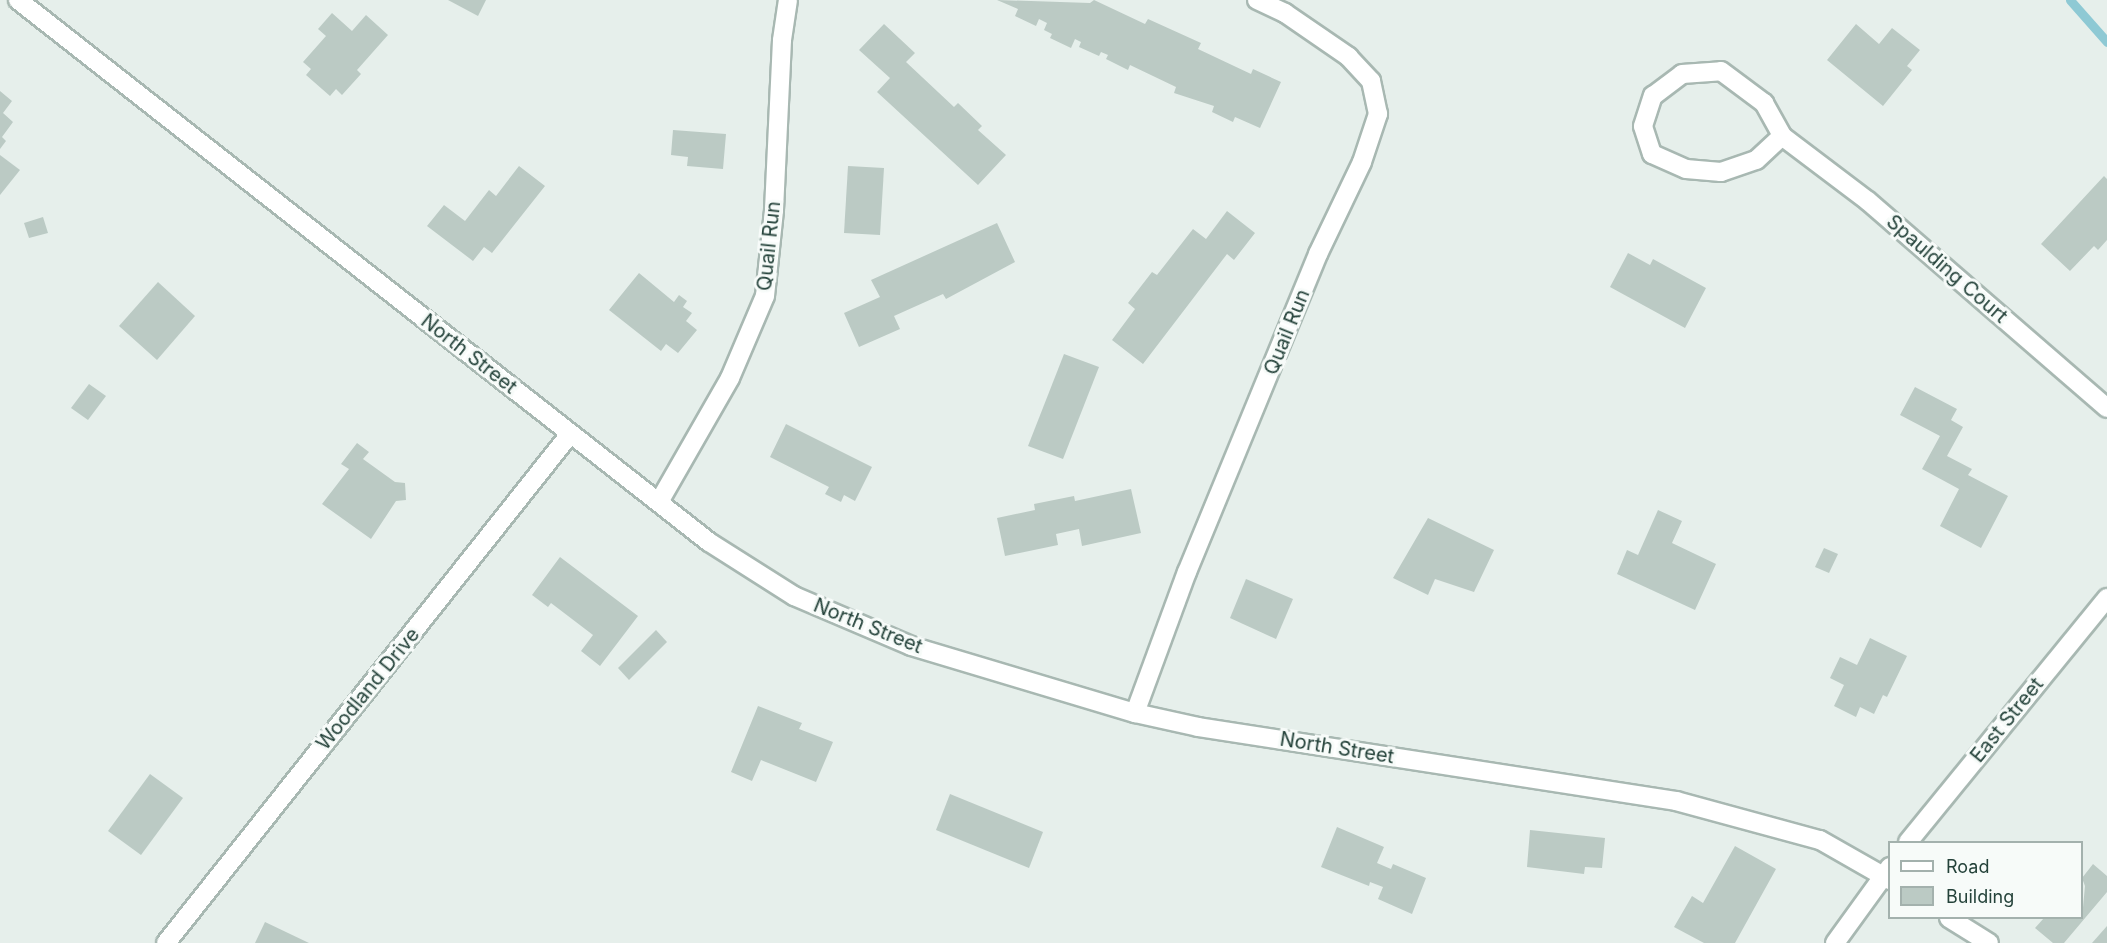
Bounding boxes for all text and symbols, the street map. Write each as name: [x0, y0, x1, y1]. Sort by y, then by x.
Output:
street label: Quail Run: [752, 200, 786, 292]
street label: Spaulding Court: [1881, 210, 2013, 328]
street label: Quail Run: [1259, 286, 1315, 378]
street label: North Street: [416, 309, 522, 399]
street label: North Street: [810, 593, 926, 659]
street label: Woodland Drive: [311, 623, 425, 755]
street label: East Street: [1965, 673, 2049, 767]
street label: North Street: [1278, 727, 1396, 769]
legend: [1888, 841, 2083, 919]
text: Road: [1946, 856, 1989, 877]
text: Building: [1946, 886, 2014, 907]

